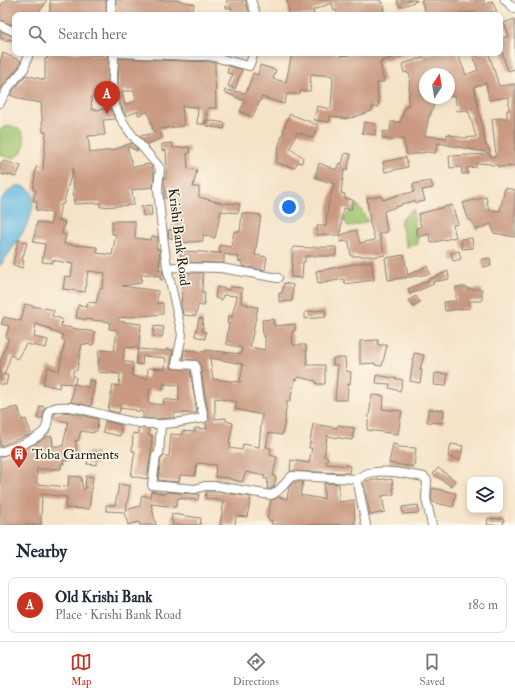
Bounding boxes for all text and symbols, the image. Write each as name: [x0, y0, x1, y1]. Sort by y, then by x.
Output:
search box: [12, 12, 503, 56]
icon: search: [26, 23, 48, 45]
text: Search here: [58, 25, 127, 44]
north arrow: [419, 68, 455, 104]
pin: A: [94, 81, 120, 114]
street label: Krishi Bank Road: [165, 187, 193, 287]
your location: [279, 197, 299, 217]
building icon: Toba Garments: [9, 444, 29, 469]
place label: Toba Garments: [32, 446, 119, 463]
map controls: [467, 477, 503, 513]
button: layers: [467, 477, 503, 513]
text: Nearby: [16, 541, 67, 562]
text: Old Krishi Bank: [55, 588, 153, 607]
text: A: [26, 597, 34, 613]
text: 180 m: [468, 597, 498, 613]
text: Place · Krishi Bank Road: [55, 607, 182, 623]
tab: Map: [70, 651, 92, 688]
tab: Directions: [233, 651, 279, 688]
tab: Saved: [420, 651, 445, 688]

